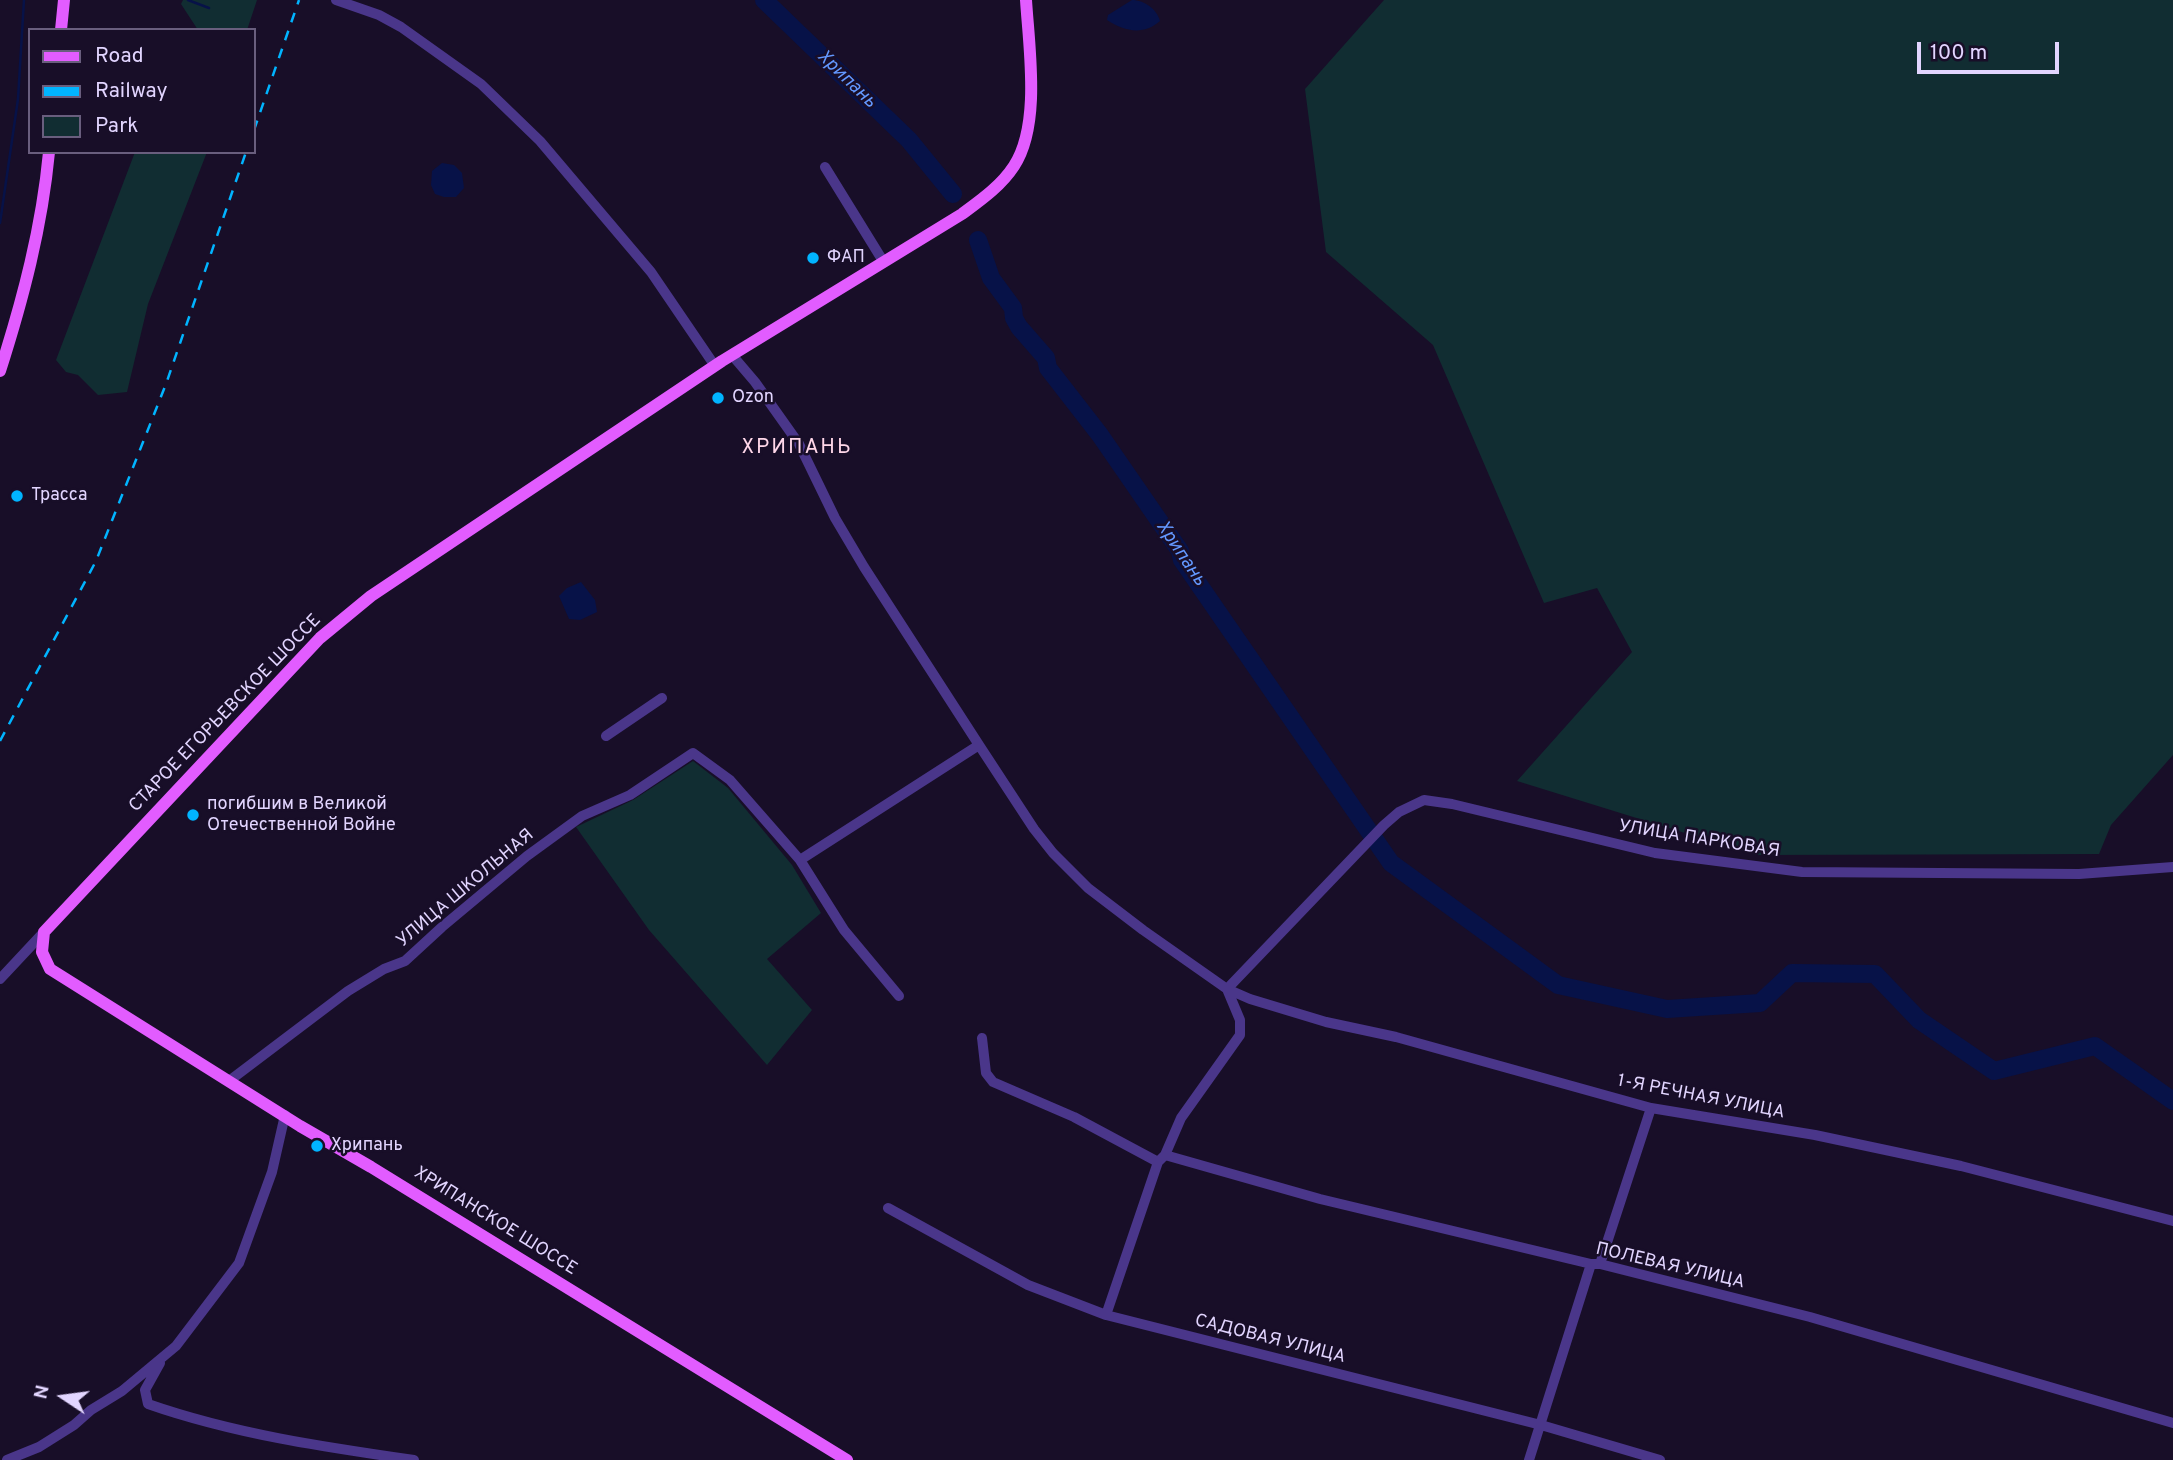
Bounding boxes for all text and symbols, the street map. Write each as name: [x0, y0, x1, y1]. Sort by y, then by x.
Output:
legend: [28, 28, 256, 154]
scale bar: [1921, 28, 2063, 72]
text: 100 m: [1930, 40, 1987, 67]
text: Road: [95, 43, 144, 70]
water label: Хрипань: [812, 46, 880, 114]
text: Railway: [95, 78, 168, 105]
text: Park: [95, 113, 138, 140]
place label: ФАП: [827, 247, 865, 269]
marker: ФАП: [805, 250, 821, 266]
place label: Ozon: [732, 387, 774, 409]
marker: Ozon: [710, 390, 726, 406]
district label: ХРИПАНЬ: [742, 436, 852, 462]
place label: Трасса: [31, 485, 87, 507]
marker: Трасса: [9, 488, 25, 504]
water label: Хрипань: [1150, 517, 1210, 591]
street label: СТАРОЕ ЕГОРЬЕВСКОЕ ШОССЕ: [126, 610, 326, 818]
place label: погибшим в Великой Отечественной Войне: [207, 794, 396, 836]
marker: погибшим в Великой Отечественной Войне: [185, 807, 201, 823]
street label: УЛИЦА ПАРКОВАЯ: [1617, 817, 1781, 863]
street label: УЛИЦА ШКОЛЬНАЯ: [393, 825, 539, 953]
street label: 1-Я РЕЧНАЯ УЛИЦА: [1615, 1071, 1787, 1125]
place label: Хрипань: [331, 1135, 403, 1157]
marker: Хрипань: [309, 1138, 325, 1154]
street label: ХРИПАНСКОЕ ШОССЕ: [409, 1163, 581, 1281]
street label: ПОЛЕВАЯ УЛИЦА: [1593, 1239, 1747, 1295]
street label: САДОВАЯ УЛИЦА: [1192, 1311, 1348, 1369]
north arrow: [28, 1362, 98, 1432]
text: N: [29, 1383, 56, 1402]

